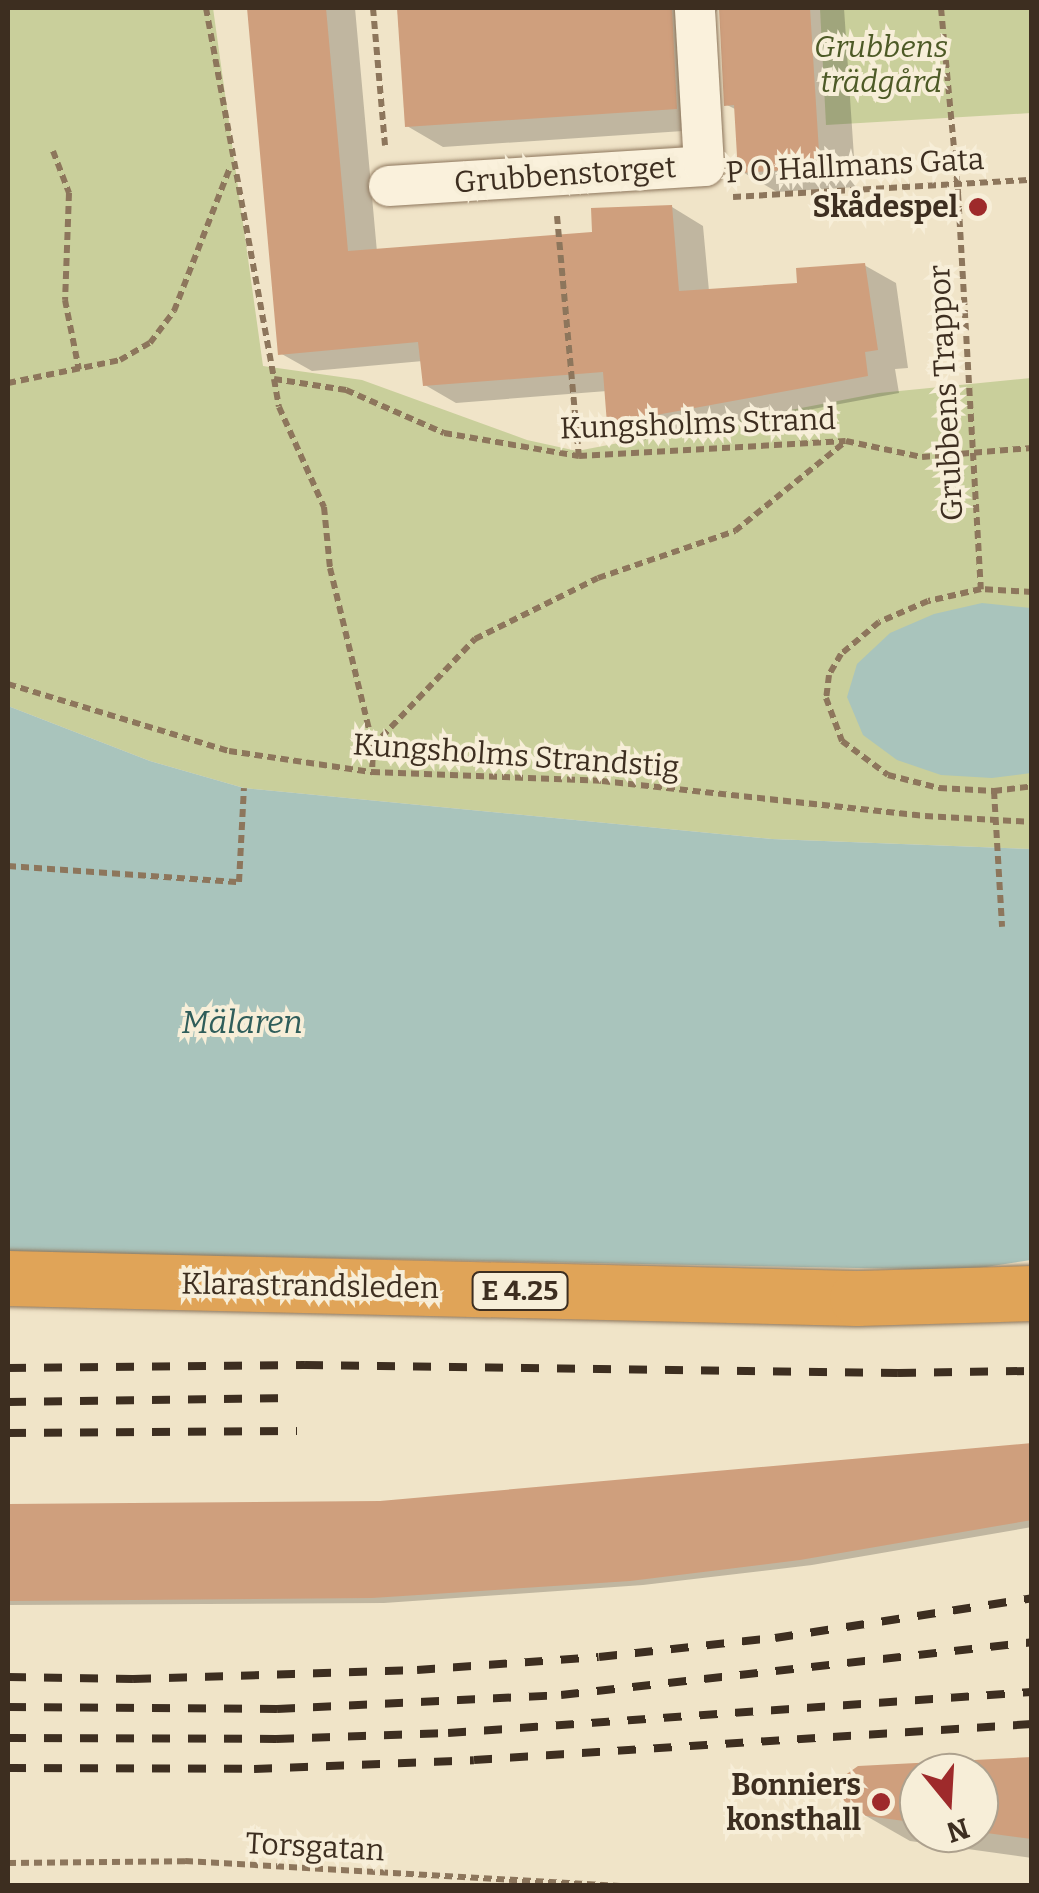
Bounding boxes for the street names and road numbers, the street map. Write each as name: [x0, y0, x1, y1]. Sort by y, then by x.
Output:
street label: P O Hallmans Gata: [725, 141, 985, 191]
street label: Grubbenstorget: [453, 149, 677, 201]
street label: Grubbens Trappor: [921, 264, 971, 522]
street label: Kungsholms Strand: [559, 401, 837, 447]
street label: Kungsholms Strandstig: [352, 727, 680, 785]
street label: Klarastrandsleden: [181, 1266, 439, 1306]
road number: E 4.25: [470, 1268, 570, 1314]
street label: Torsgatan: [245, 1825, 385, 1869]

